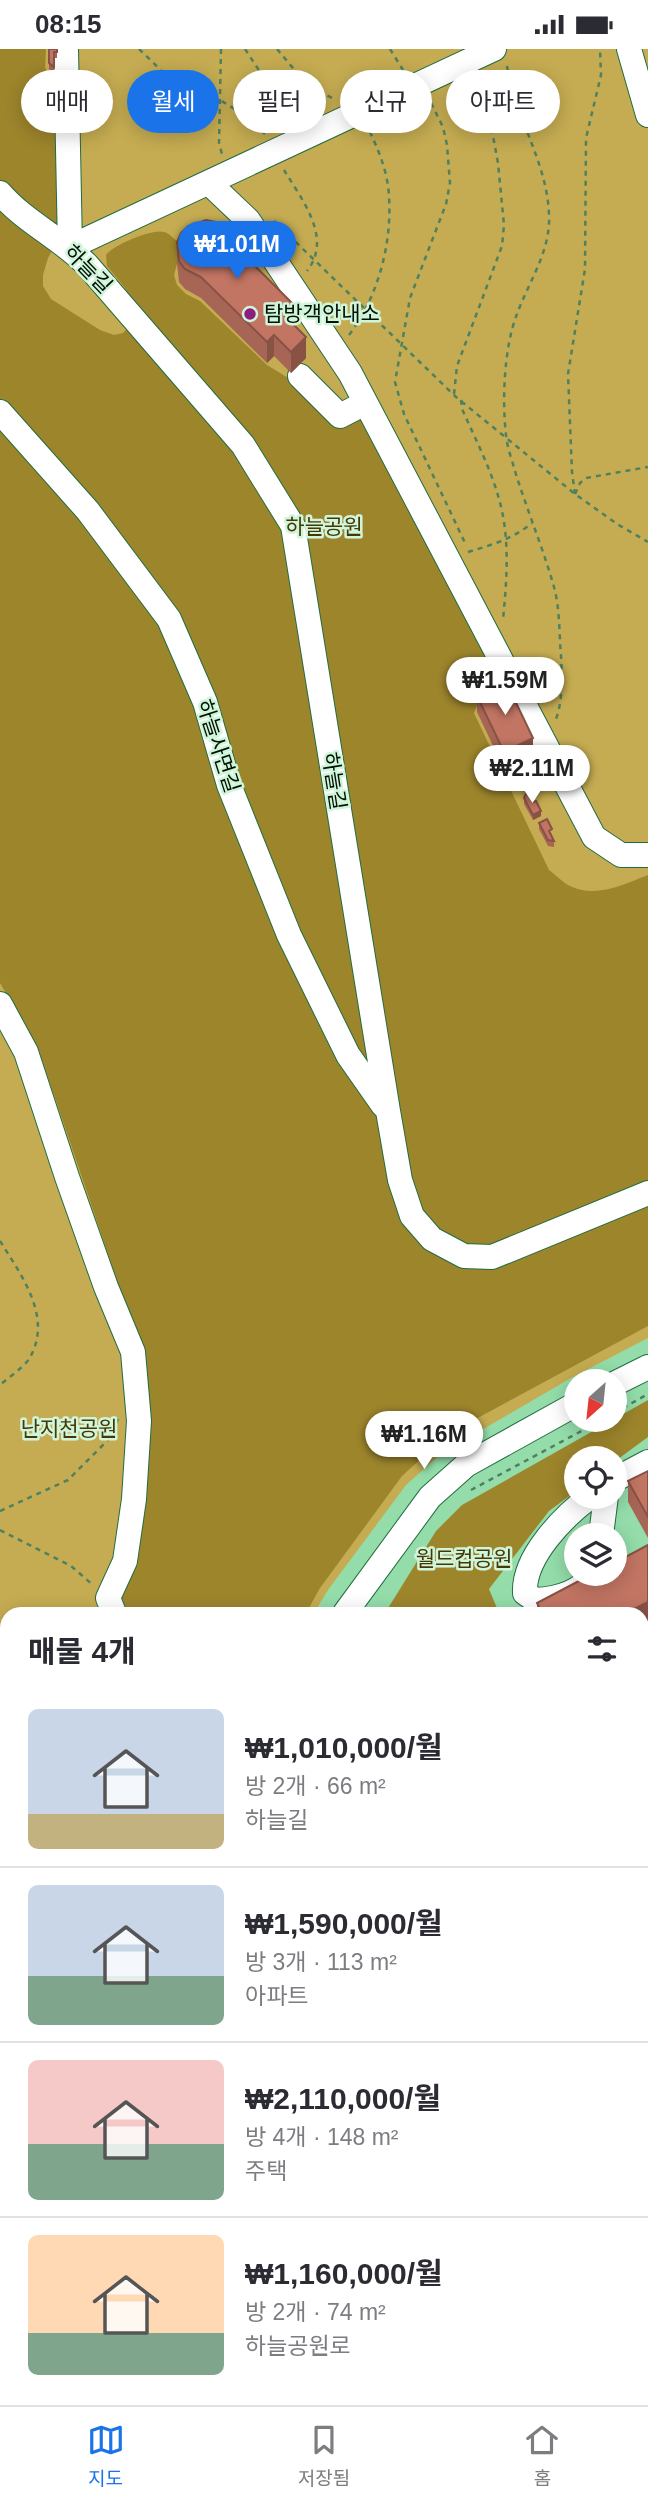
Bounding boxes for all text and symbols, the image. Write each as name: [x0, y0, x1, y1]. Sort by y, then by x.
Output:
text: 08:15: [35, 9, 102, 39]
chip: 매매: [21, 70, 113, 133]
chip: 월세: [127, 70, 219, 133]
chip: 필터: [233, 70, 326, 133]
chip: 신규: [340, 70, 432, 133]
chip: 아파트: [446, 70, 560, 133]
pin: ₩1.01M: [180, 222, 294, 281]
text: ₩1.01M: [194, 231, 280, 257]
street label: 하늘길: [60, 240, 117, 297]
place label: 탐방객안내소: [264, 302, 380, 325]
marker: 탐방객안내소: [242, 306, 258, 322]
park label: 하늘공원: [285, 515, 363, 538]
pin: ₩1.59M: [448, 657, 562, 717]
text: ₩1.59M: [462, 667, 548, 693]
street label: 하늘사면길: [193, 696, 244, 795]
pin: ₩2.11M: [475, 745, 589, 805]
street label: 하늘길: [319, 750, 350, 811]
text: ₩2.11M: [490, 755, 574, 781]
north arrow: [564, 1369, 626, 1431]
map controls: [564, 1369, 627, 1586]
pin: ₩1.16M: [367, 1411, 481, 1471]
park label: 난지천공원: [21, 1417, 117, 1440]
text: ₩1.16M: [381, 1421, 467, 1447]
button: locate: [564, 1446, 627, 1509]
button: layers: [564, 1523, 627, 1586]
park label: 월드컵공원: [416, 1547, 512, 1570]
icon: filters: [583, 1630, 621, 1668]
text: 매물 4개: [28, 1635, 136, 1668]
text: ₩1,010,000/월: [245, 1731, 443, 1764]
icon: home: [84, 1737, 168, 1821]
text: 방 2개 · 66 m²: [245, 1773, 386, 1799]
text: 하늘길: [245, 1807, 308, 1833]
text: ₩1,590,000/월: [245, 1907, 443, 1940]
icon: home: [84, 1913, 168, 1997]
text: 방 3개 · 113 m²: [245, 1949, 397, 1975]
text: 아파트: [245, 1983, 308, 2009]
text: ₩2,110,000/월: [245, 2082, 441, 2115]
icon: home: [84, 2088, 168, 2172]
text: 방 4개 · 148 m²: [245, 2124, 399, 2150]
text: 주택: [245, 2158, 287, 2184]
text: ₩1,160,000/월: [245, 2257, 443, 2290]
icon: home: [84, 2263, 168, 2347]
text: 방 2개 · 74 m²: [245, 2299, 386, 2325]
text: 하늘공원로: [245, 2333, 351, 2359]
tab: 지도: [87, 2421, 125, 2490]
tab: 저장됨: [298, 2421, 350, 2490]
tab: 홈: [523, 2421, 561, 2490]

